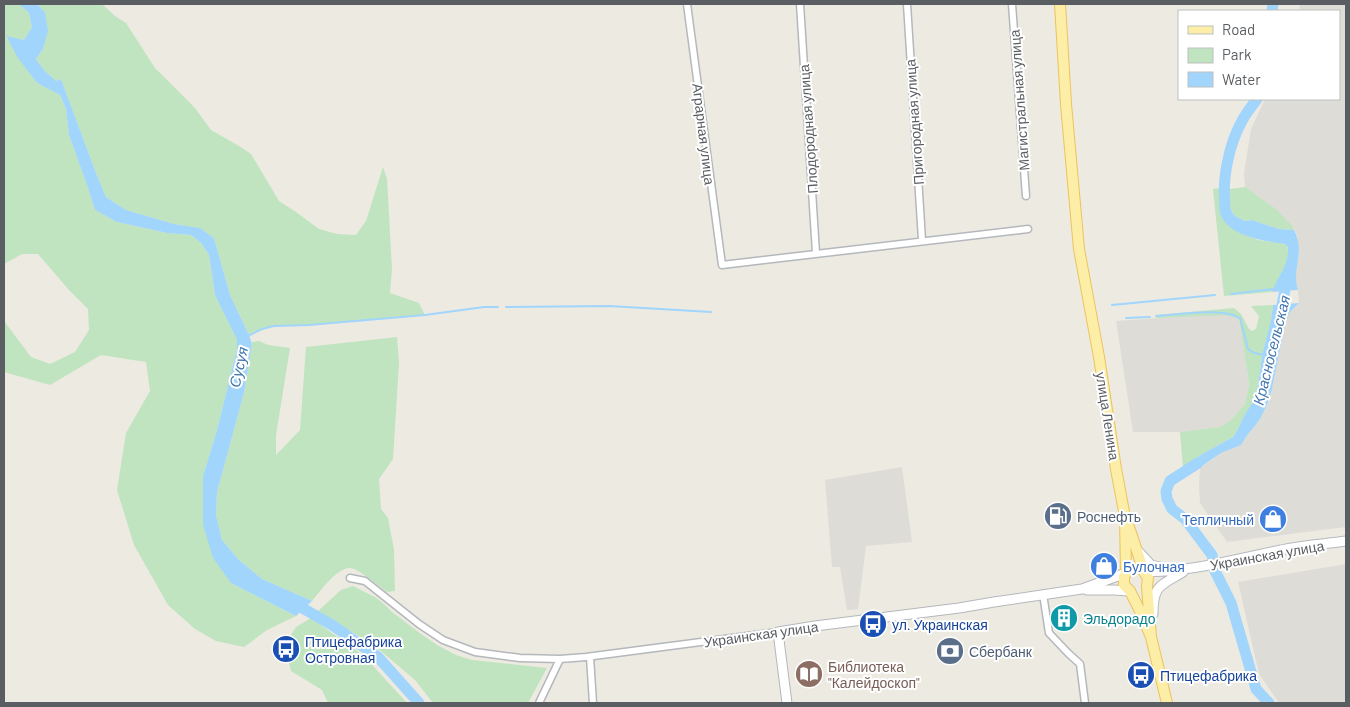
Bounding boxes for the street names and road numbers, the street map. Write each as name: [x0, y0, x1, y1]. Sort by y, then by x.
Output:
street label: Магистральная улица: [1006, 29, 1032, 171]
street label: Пригородная улица: [901, 58, 927, 185]
street label: Плодородная улица: [795, 64, 821, 194]
street label: Аграрная улица: [689, 82, 719, 186]
street label: улица Ленина: [1093, 371, 1123, 462]
street label: Украинская улица: [1209, 537, 1326, 573]
street label: Украинская улица: [703, 618, 820, 650]

